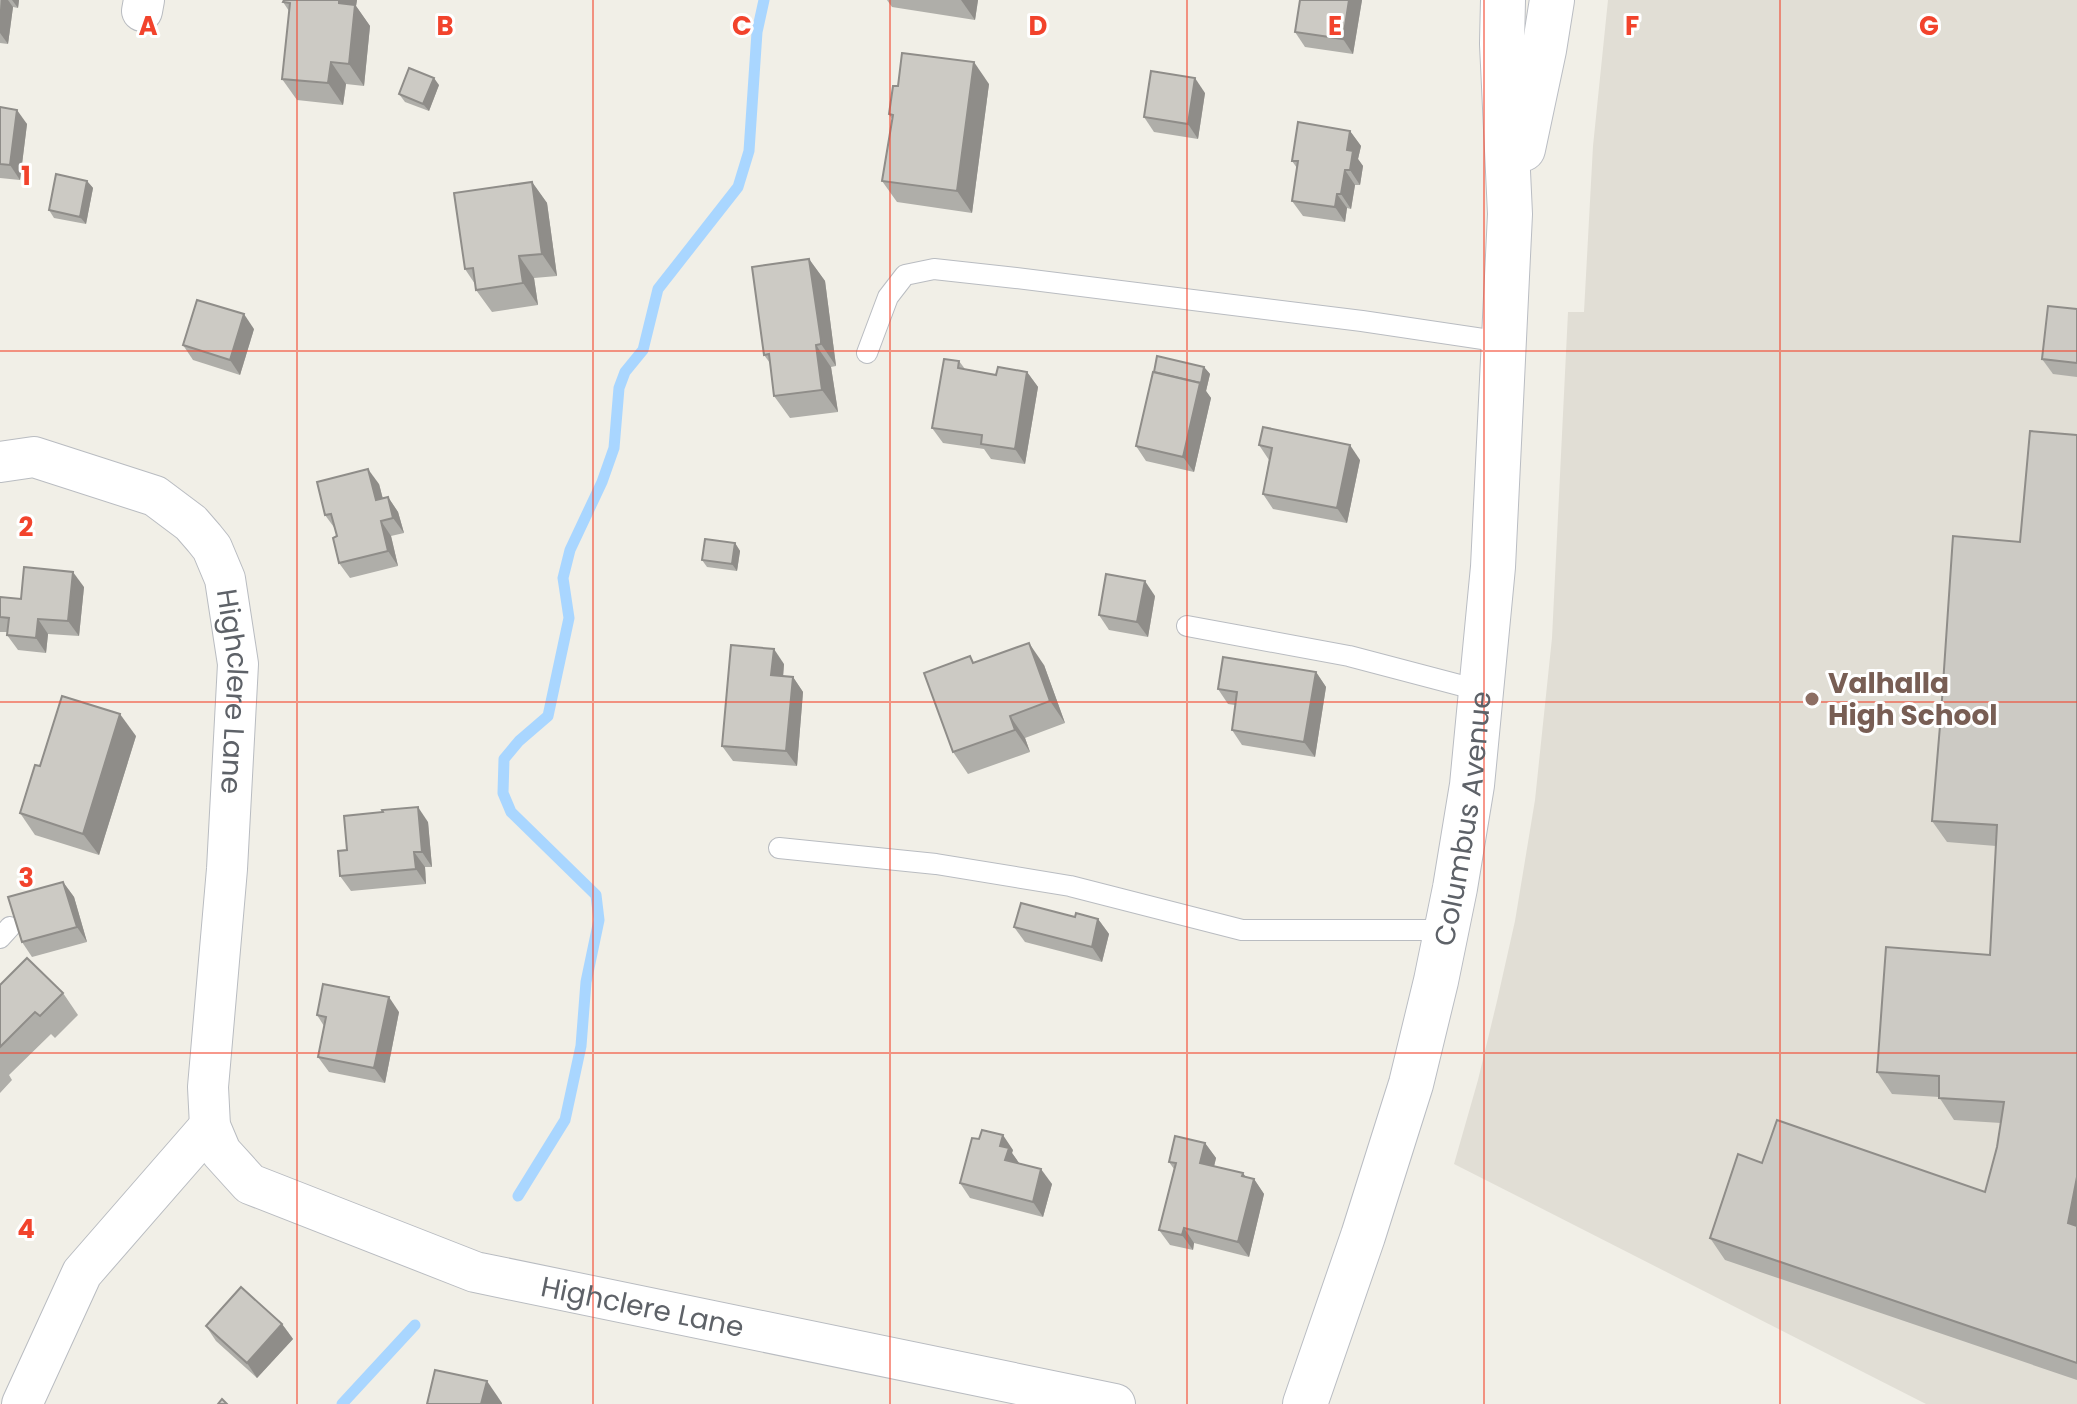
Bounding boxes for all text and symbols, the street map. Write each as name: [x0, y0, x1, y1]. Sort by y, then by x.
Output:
text: A: [138, 8, 158, 44]
text: B: [436, 8, 454, 44]
text: C: [732, 8, 752, 44]
text: D: [1029, 8, 1048, 44]
text: E: [1328, 8, 1342, 44]
text: F: [1625, 8, 1639, 44]
text: G: [1919, 8, 1939, 44]
text: 1: [21, 158, 31, 194]
text: 2: [19, 509, 34, 545]
street label: Highclere Lane: [207, 586, 258, 795]
place label: Valhalla High School: [1828, 664, 1998, 735]
street label: Columbus Avenue: [1424, 689, 1500, 949]
marker: Valhalla High School: [1803, 690, 1821, 708]
text: 3: [18, 860, 34, 896]
text: 4: [17, 1211, 35, 1247]
street label: Highclere Lane: [538, 1267, 747, 1346]

